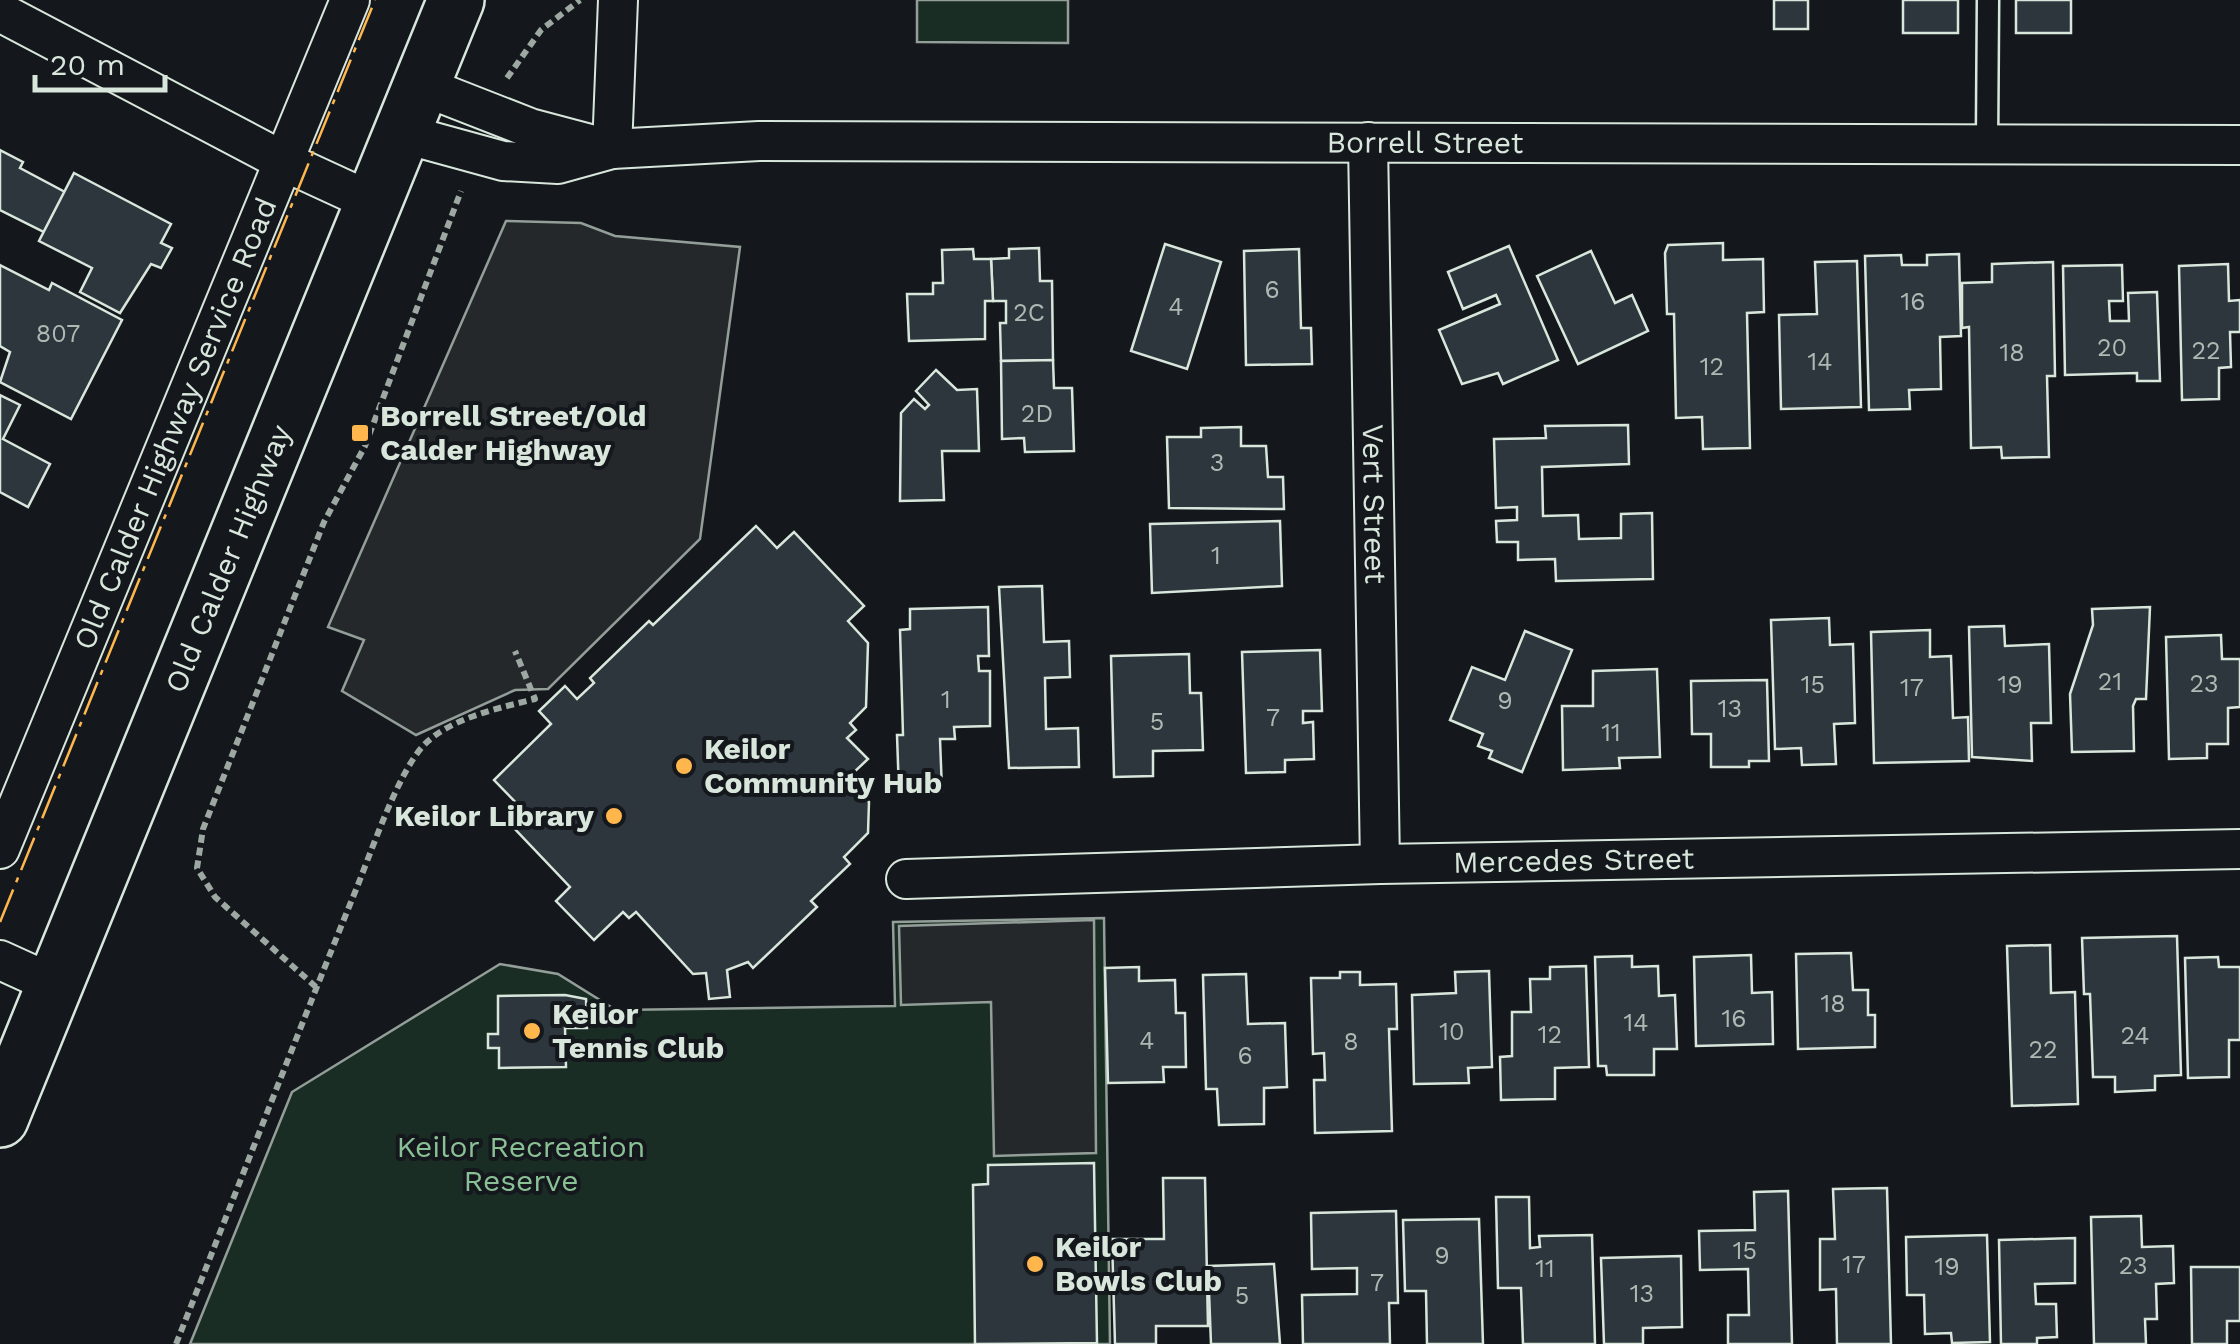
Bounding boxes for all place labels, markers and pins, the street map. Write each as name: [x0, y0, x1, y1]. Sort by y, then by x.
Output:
place label: Borrell Street/Old Calder Highway: [380, 398, 646, 467]
marker: Borrell Street/Old Calder Highway: [349, 422, 371, 444]
place label: Keilor Community Hub: [704, 731, 942, 800]
marker: Keilor Community Hub: [673, 755, 695, 777]
place label: Keilor Library: [394, 798, 594, 833]
marker: Keilor Library: [603, 805, 625, 827]
place label: Keilor Tennis Club: [552, 996, 724, 1065]
marker: Keilor Tennis Club: [521, 1020, 543, 1042]
place label: Keilor Bowls Club: [1055, 1229, 1222, 1298]
marker: Keilor Bowls Club: [1024, 1253, 1046, 1275]

